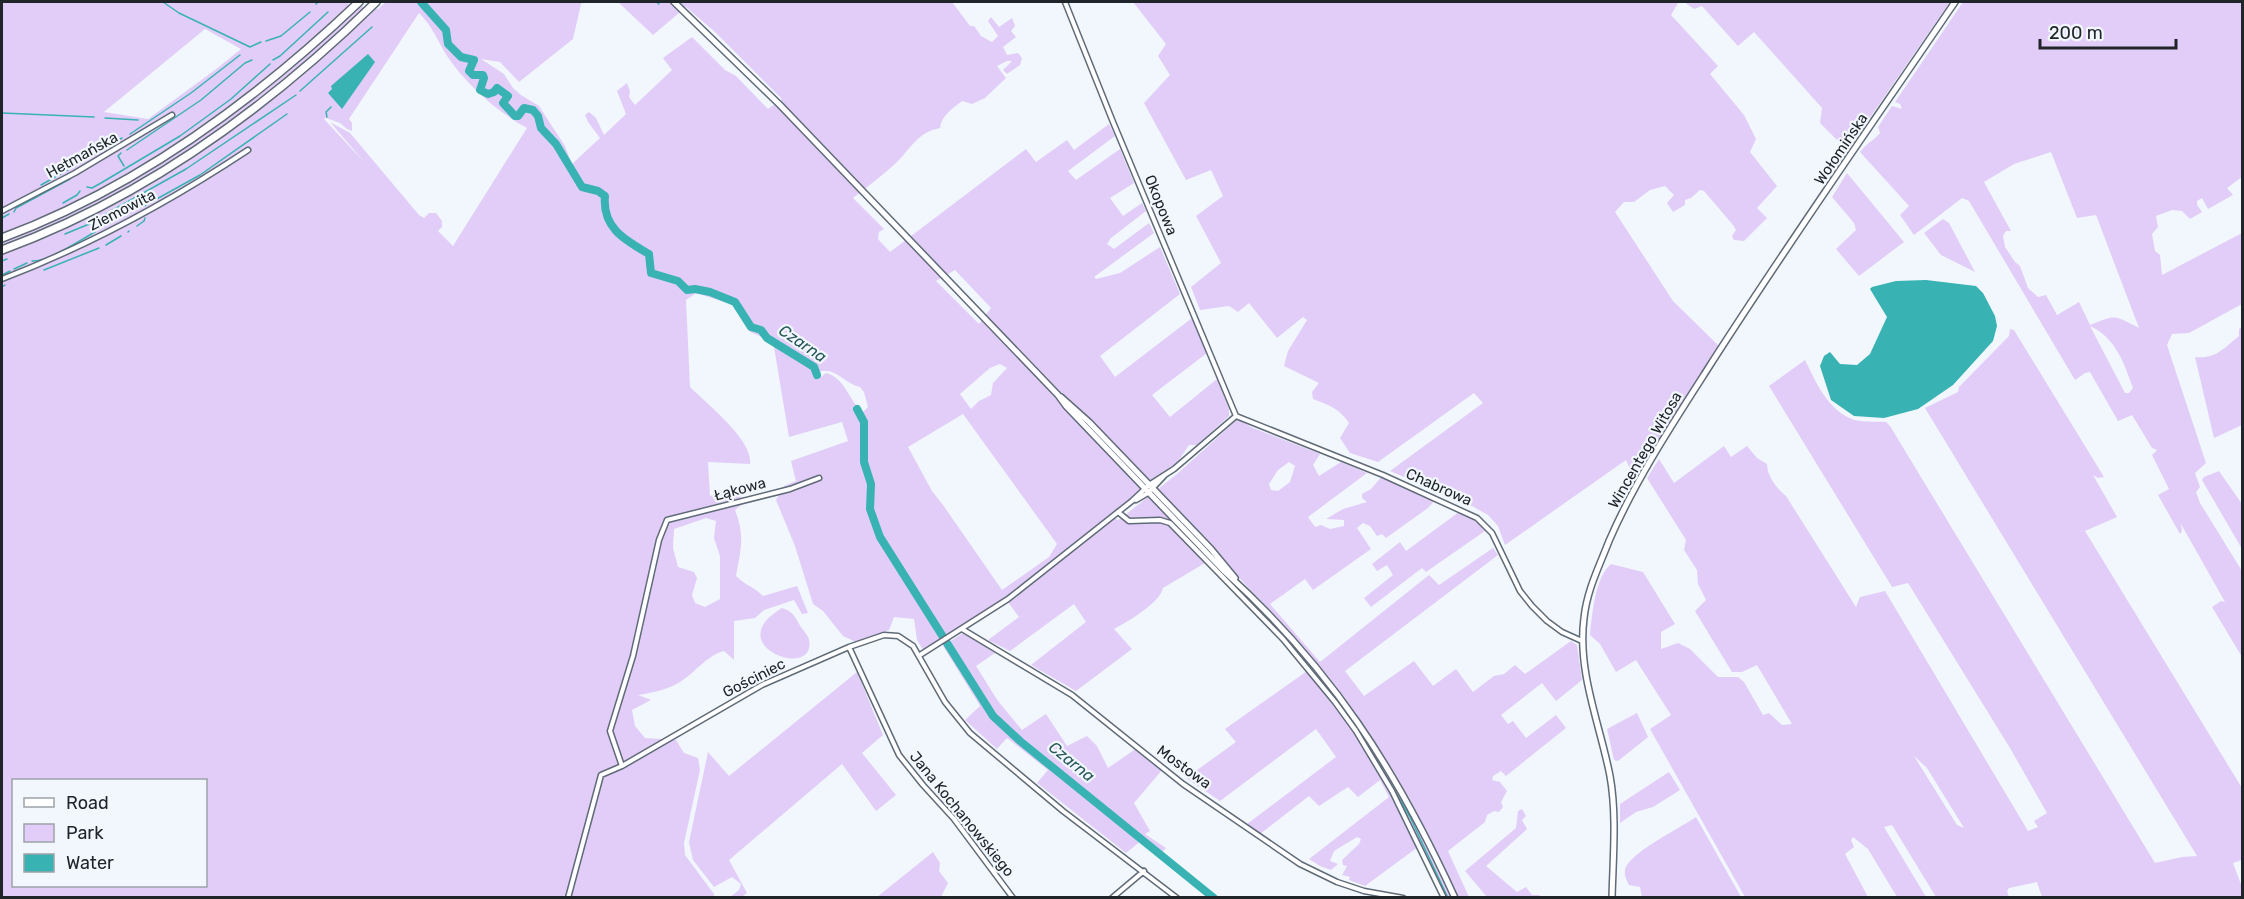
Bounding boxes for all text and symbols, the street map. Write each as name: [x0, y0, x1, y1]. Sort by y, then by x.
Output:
scale bar: [2040, 12, 2176, 50]
text: 200 m: [2049, 22, 2103, 44]
street label: Wołomińska: [1810, 110, 1872, 188]
street label: Hetmańska: [43, 128, 121, 182]
street label: Okopowa: [1141, 172, 1181, 238]
street label: Ziemowita: [86, 186, 158, 234]
water label: Czarna: [775, 321, 830, 366]
street label: Wincentego Witosa: [1604, 388, 1686, 512]
street label: Chabrowa: [1403, 464, 1475, 510]
street label: Łąkowa: [712, 473, 768, 505]
street label: Gościniec: [720, 655, 788, 701]
water label: Czarna: [1045, 737, 1098, 786]
street label: Mostowa: [1153, 741, 1215, 793]
street label: Jana Kochanowskiego: [906, 748, 1018, 880]
legend: [12, 779, 207, 887]
text: Road: [66, 792, 109, 814]
text: Park: [66, 822, 104, 844]
text: Water: [66, 852, 114, 874]

